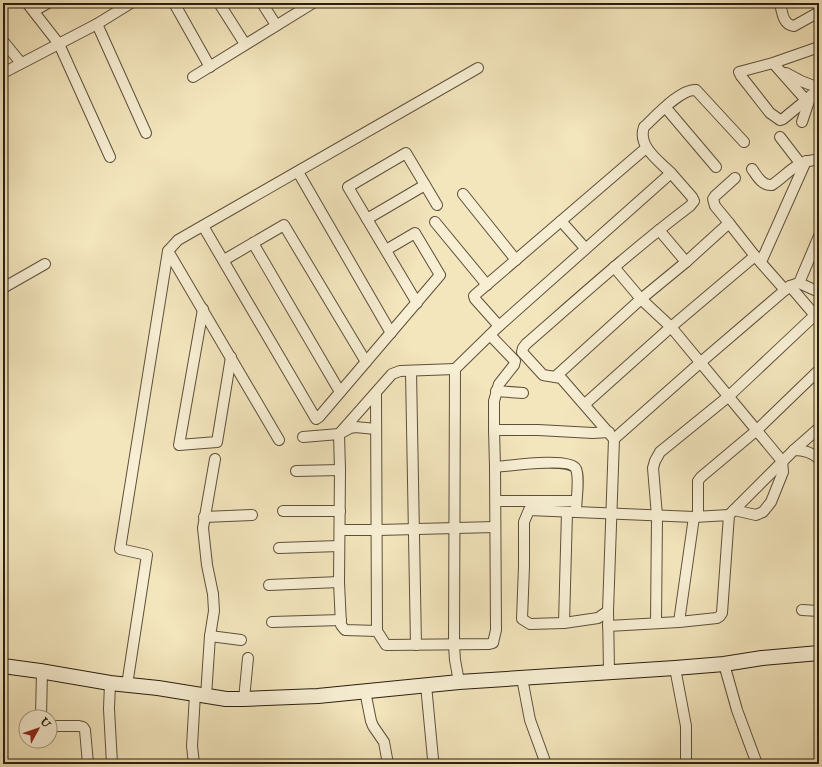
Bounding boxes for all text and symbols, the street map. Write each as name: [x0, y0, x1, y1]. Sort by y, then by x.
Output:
north arrow: [18, 709, 58, 749]
text: U: [36, 714, 54, 732]

